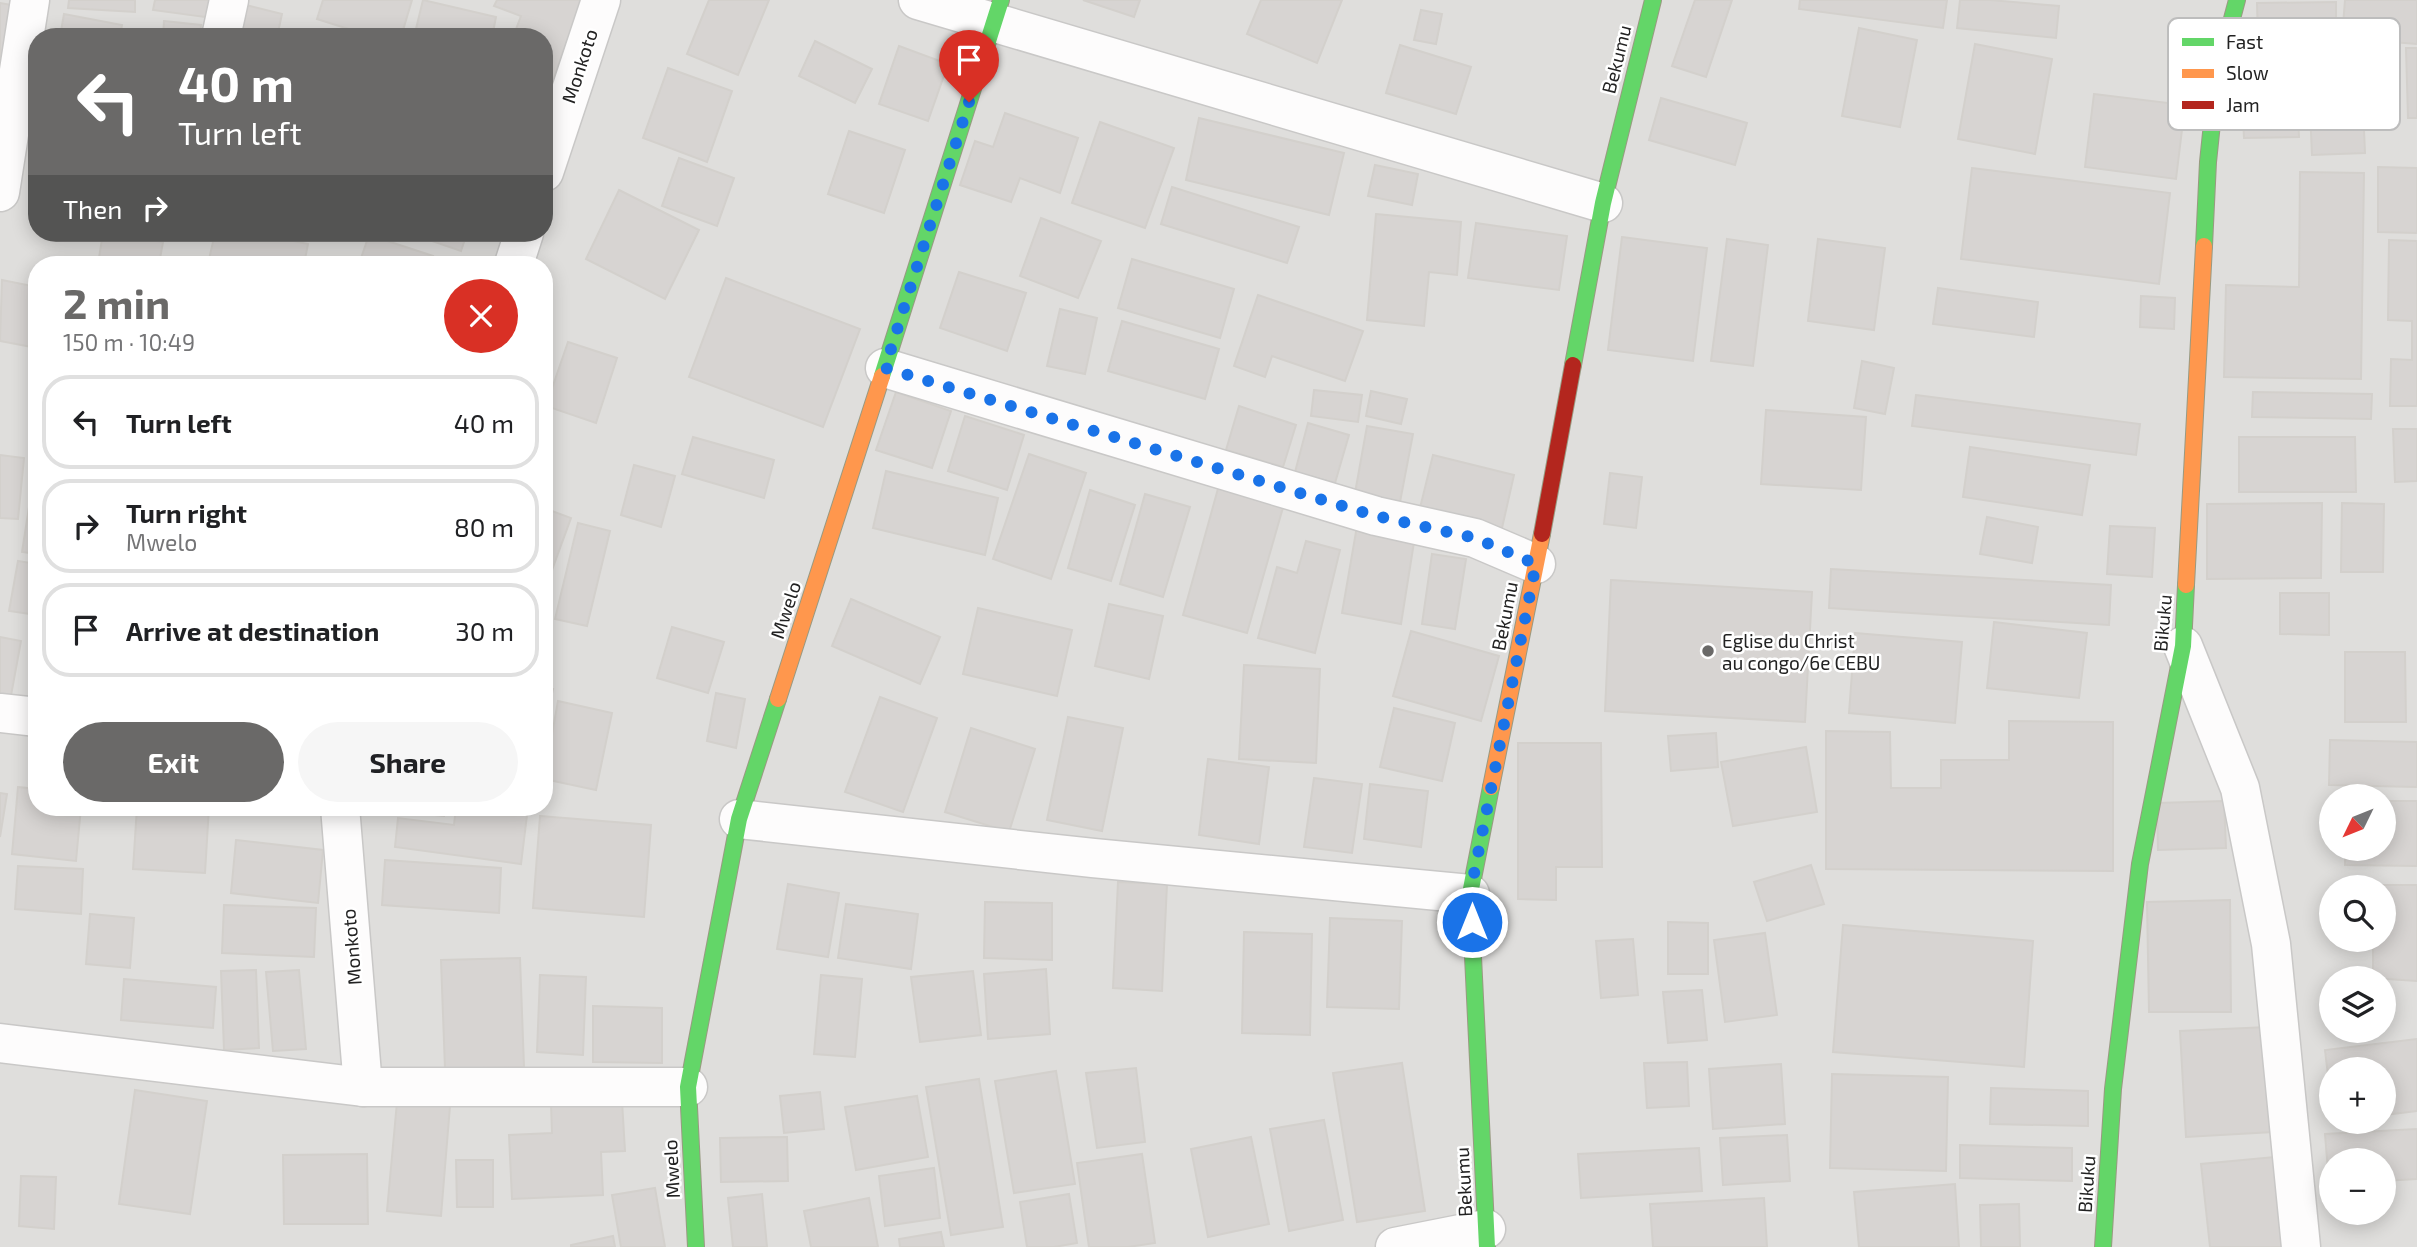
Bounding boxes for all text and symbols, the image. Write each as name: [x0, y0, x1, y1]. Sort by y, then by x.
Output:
legend: [2168, 18, 2400, 130]
street label: Bekumu: [1596, 22, 1636, 96]
street label: Monkoto: [556, 26, 602, 106]
pin: [939, 30, 999, 102]
text: Fast: [2226, 30, 2263, 53]
icon: arrive: [950, 41, 988, 79]
text: 40 m: [178, 53, 294, 112]
icon: left: [63, 56, 154, 147]
text: Slow: [2226, 61, 2269, 84]
text: Jam: [2226, 93, 2260, 116]
text: Turn left: [178, 113, 302, 151]
icon: right: [136, 189, 174, 227]
text: Then: [63, 193, 122, 224]
text: 2 min: [63, 277, 170, 327]
button: close: [444, 279, 518, 353]
text: 150 m · 10:49: [63, 328, 195, 356]
icon: left: [67, 403, 105, 441]
text: Turn left: [126, 407, 232, 438]
text: 40 m: [454, 407, 514, 438]
text: Turn right: [126, 497, 247, 528]
icon: right: [67, 507, 105, 545]
text: 80 m: [454, 511, 514, 542]
text: Mwelo: [126, 528, 197, 556]
street label: Mwelo: [765, 578, 805, 642]
street label: Bekumu: [1486, 579, 1522, 653]
street label: Bikuku: [2148, 593, 2176, 653]
icon: arrive: [67, 611, 105, 649]
text: Arrive at destination: [126, 615, 379, 646]
text: 30 m: [455, 615, 514, 646]
place label: Eglise du Christ au congo/6e CEBU: [1722, 629, 1880, 674]
marker: Eglise du Christ au congo/6e CEBU: [1700, 643, 1716, 659]
button: Exit: [63, 722, 284, 802]
button: Share: [298, 722, 518, 802]
north arrow: [2319, 784, 2396, 861]
map controls: [2319, 784, 2396, 1225]
button: search: [2319, 875, 2396, 952]
position arrow: [1435, 885, 1509, 959]
street label: Monkoto: [336, 908, 366, 986]
button: layers: [2319, 966, 2396, 1043]
button: +: [2319, 1057, 2396, 1134]
street label: Mwelo: [658, 1139, 684, 1199]
street label: Bekumu: [1450, 1146, 1476, 1218]
button: −: [2319, 1148, 2396, 1225]
street label: Bikuku: [2073, 1155, 2099, 1213]

